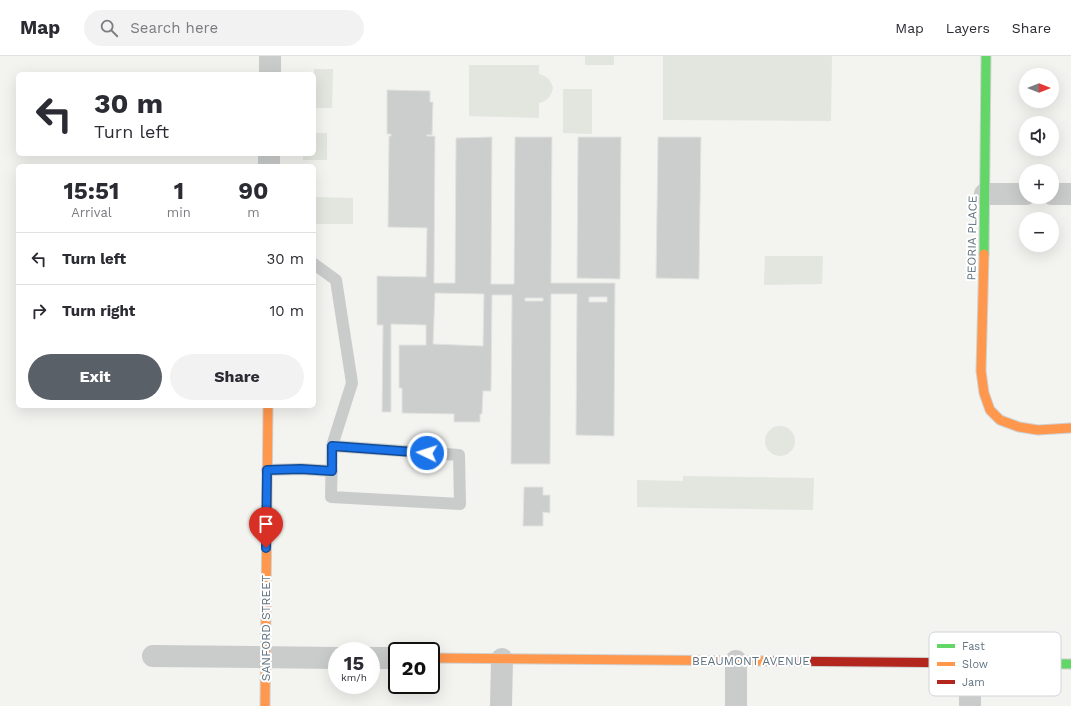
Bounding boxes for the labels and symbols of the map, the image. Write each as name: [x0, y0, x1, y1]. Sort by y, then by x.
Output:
north arrow: [1019, 68, 1059, 108]
street label: PEORIA PLACE: [964, 195, 980, 281]
position arrow: [406, 432, 448, 474]
pin: [249, 507, 283, 548]
street label: SANFORD STREET: [259, 575, 273, 681]
legend: [929, 632, 1061, 696]
text: Fast: [962, 640, 985, 653]
speed limit sign: 20: [388, 642, 440, 694]
street label: BEAUMONT AVENUE: [692, 654, 810, 668]
text: Slow: [962, 658, 988, 671]
text: Jam: [962, 676, 985, 689]

